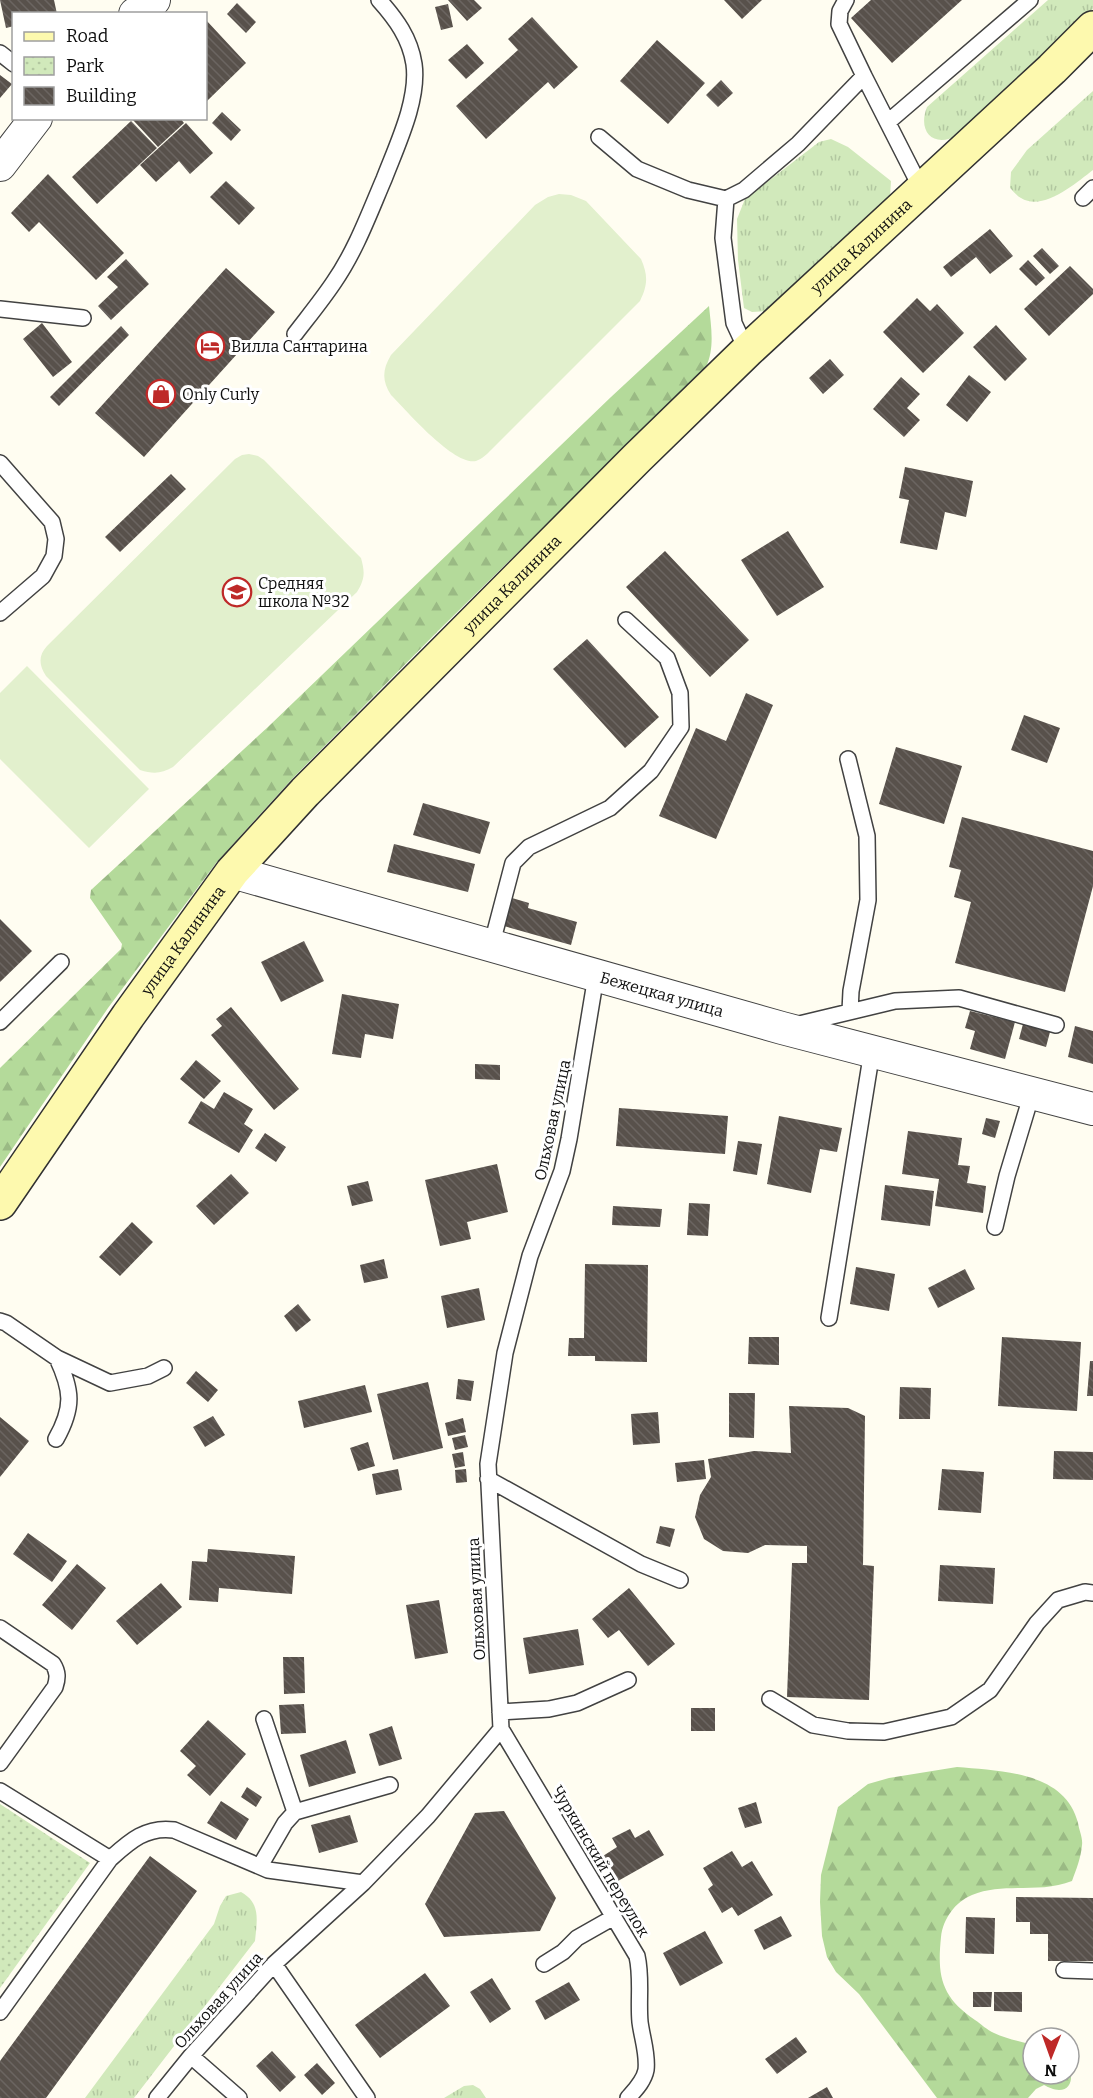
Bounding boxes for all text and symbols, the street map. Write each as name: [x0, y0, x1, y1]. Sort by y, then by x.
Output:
legend: [12, 12, 207, 120]
text: Road: [66, 25, 109, 47]
text: Park: [66, 55, 105, 77]
text: Building: [66, 85, 137, 107]
street label: улица Калинина: [806, 195, 916, 298]
hotel icon: Вилла Сантарина: [194, 330, 226, 362]
place label: Вилла Сантарина: [231, 337, 368, 356]
shop icon: Only Curly: [145, 378, 177, 410]
place label: Only Curly: [182, 385, 260, 404]
street label: улица Калинина: [459, 531, 565, 638]
place label: Средняя школа №32: [258, 574, 349, 611]
school or university icon: Средняя школа №32: [221, 576, 253, 608]
street label: улица Калинина: [137, 882, 229, 1000]
street label: Бежецкая улица: [598, 968, 726, 1021]
street label: Ольховая улица: [530, 1058, 575, 1182]
street label: Ольховая улица: [464, 1537, 489, 1661]
street label: Чуркинский переулок: [548, 1782, 654, 1941]
street label: Ольховая улица: [170, 1948, 267, 2052]
north arrow: [1021, 2026, 1081, 2086]
text: N: [1044, 2061, 1057, 2080]

